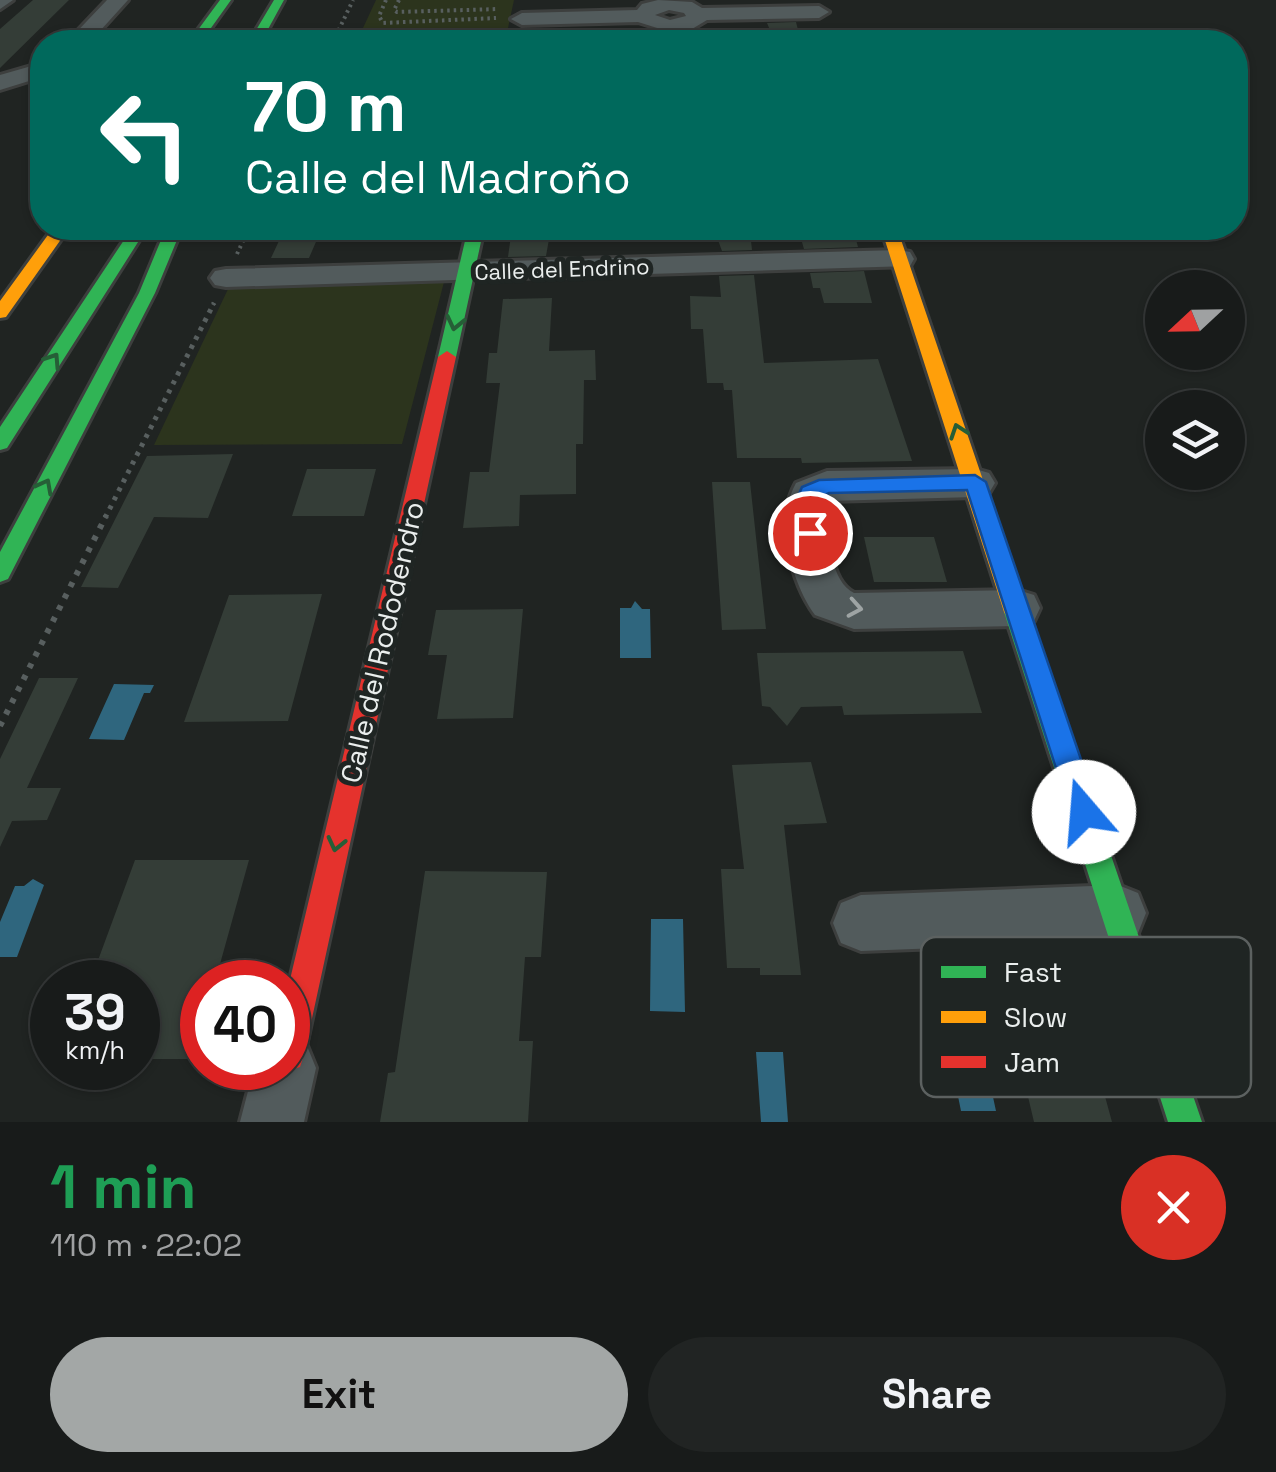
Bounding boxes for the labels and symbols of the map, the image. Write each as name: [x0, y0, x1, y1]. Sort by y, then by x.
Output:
street label: Calle del Endrino: [474, 252, 650, 286]
north arrow: [1145, 270, 1245, 370]
one-way arrow: [446, 314, 467, 331]
one-way arrow: [40, 353, 59, 371]
one-way arrow: [949, 424, 969, 441]
one-way arrow: [33, 479, 52, 497]
pin: [768, 491, 853, 576]
street label: Calle del Rododendro: [332, 498, 432, 786]
one-way arrow: [847, 597, 863, 618]
position arrow: [1032, 760, 1136, 864]
one-way arrow: [327, 835, 348, 852]
legend: [921, 937, 1251, 1097]
text: Fast: [1004, 954, 1062, 990]
speed limit sign: 40: [180, 960, 310, 1090]
text: Slow: [1004, 999, 1067, 1035]
text: Jam: [1004, 1044, 1060, 1080]

